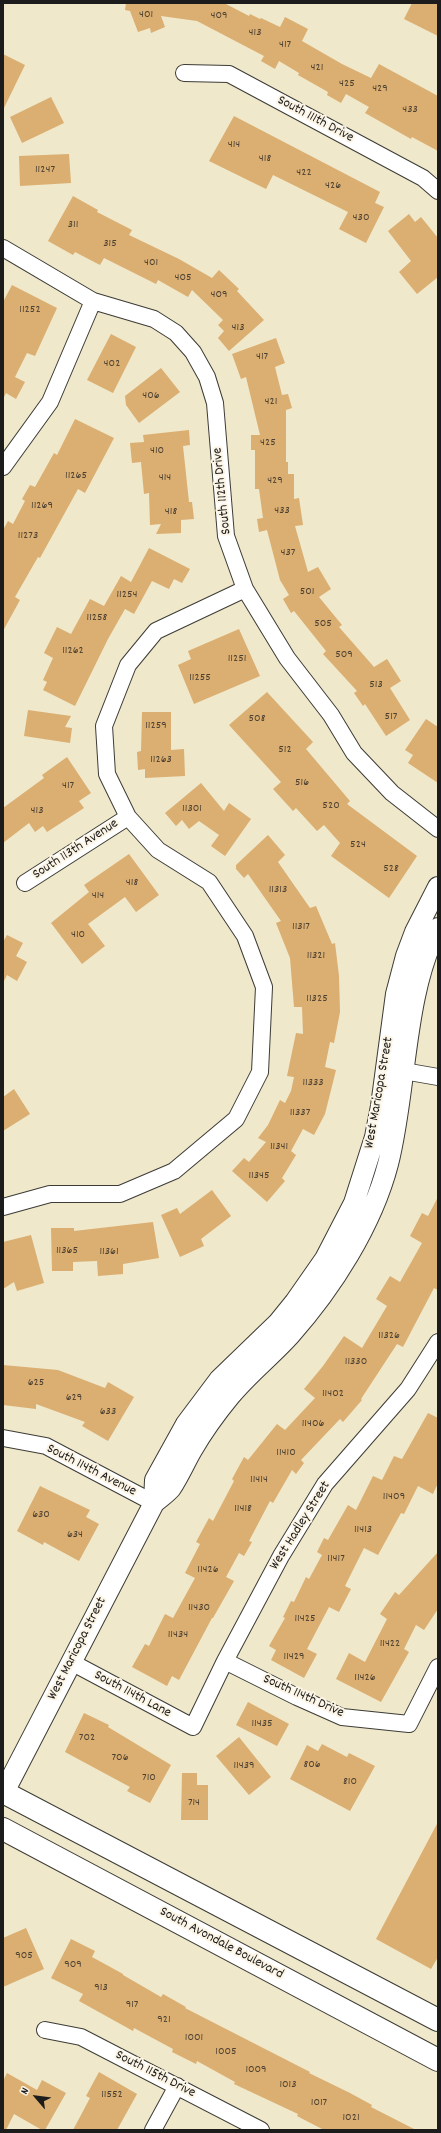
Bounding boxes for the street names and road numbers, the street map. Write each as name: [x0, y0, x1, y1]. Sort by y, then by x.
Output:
street label: South 111th Drive: [274, 93, 356, 147]
street label: South 112th Drive: [210, 447, 236, 535]
street label: South 113th Avenue: [30, 816, 122, 884]
street label: West Maricopa Street: [362, 1036, 398, 1150]
street label: South 114th Avenue: [43, 1441, 139, 1501]
street label: West Hadley Street: [267, 1479, 335, 1573]
street label: West Maricopa Street: [45, 1595, 111, 1703]
street label: South 114th Lane: [91, 1668, 173, 1722]
street label: South 114th Drive: [260, 1672, 346, 1722]
street label: South Avondale Boulevard: [156, 1904, 286, 1984]
street label: South 115th Drive: [112, 2048, 198, 2102]

